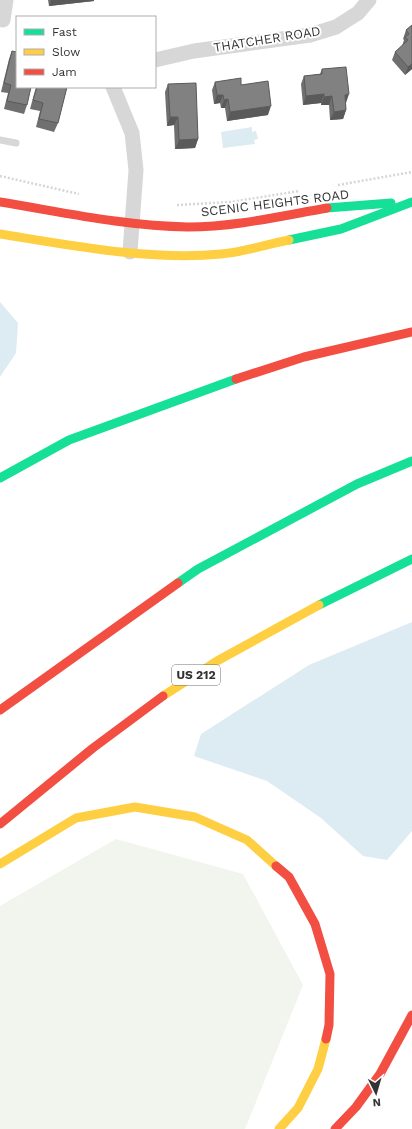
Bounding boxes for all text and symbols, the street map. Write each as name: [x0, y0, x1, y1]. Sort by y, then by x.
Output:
legend: [16, 16, 156, 88]
street label: THATCHER ROAD: [212, 23, 322, 55]
text: Fast: [52, 25, 77, 39]
text: Slow: [52, 45, 80, 59]
text: Jam: [52, 65, 77, 79]
street label: SCENIC HEIGHTS ROAD: [200, 186, 350, 220]
road number: US 212: [172, 665, 220, 685]
north arrow: [356, 1073, 396, 1113]
text: N: [372, 1096, 381, 1109]

